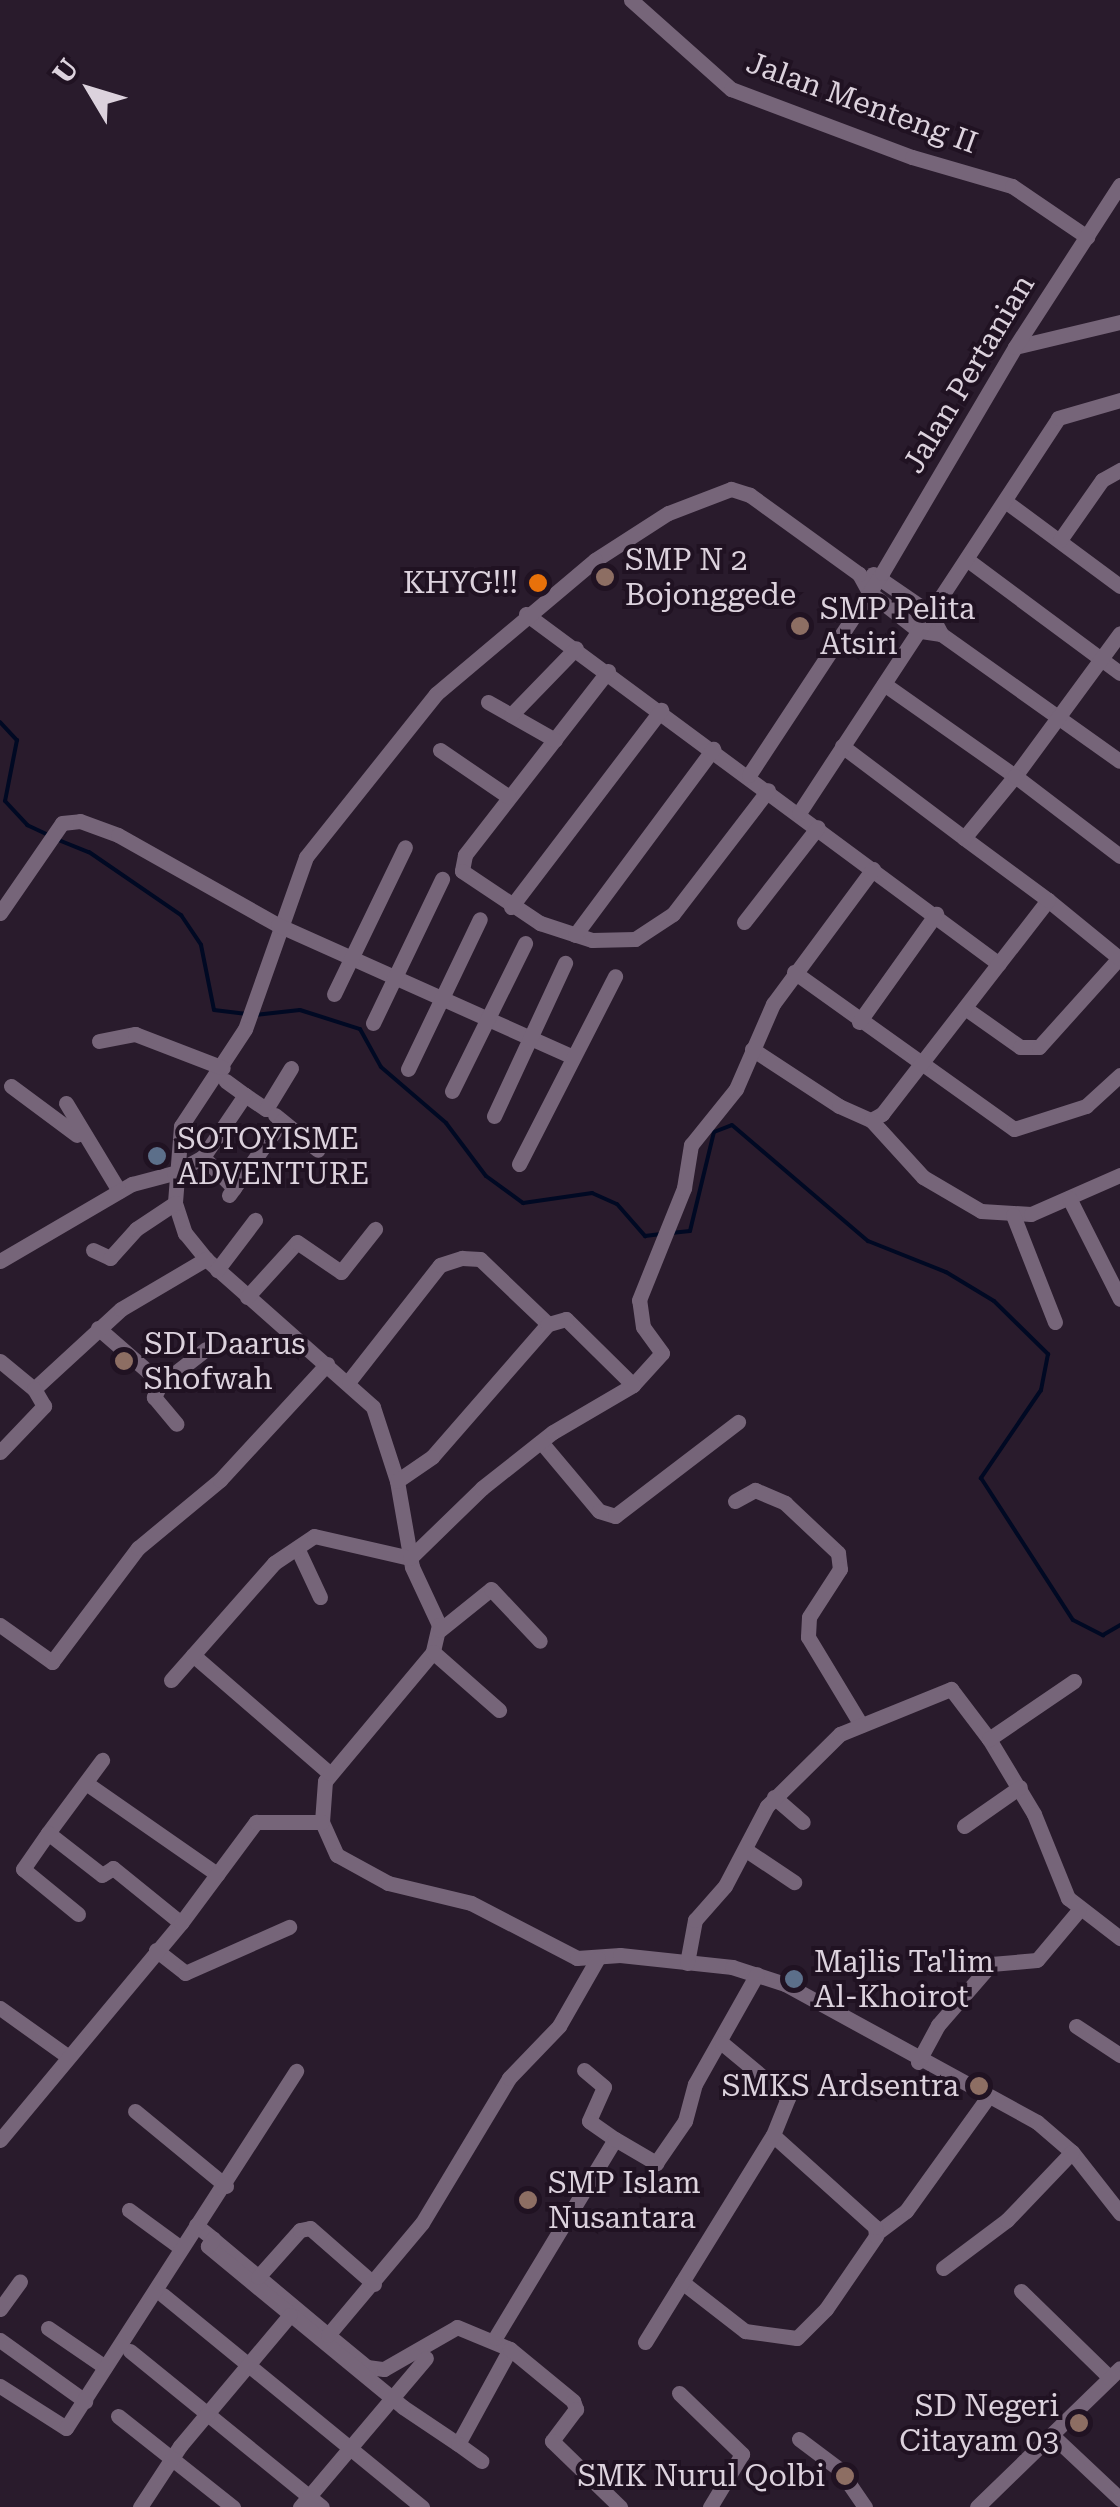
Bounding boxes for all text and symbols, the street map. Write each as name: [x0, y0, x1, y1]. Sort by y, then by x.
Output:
north arrow: [40, 40, 140, 140]
street label: Jalan Menteng II: [742, 45, 982, 161]
text: U: [46, 53, 86, 90]
street label: Jalan Pertanian: [896, 268, 1042, 480]
place label: SMP N 2 Bojonggede: [625, 542, 796, 612]
place label: KHYG!!!: [403, 565, 518, 601]
marker: SMP N 2 Bojonggede: [594, 566, 616, 588]
marker: KHYG!!!: [527, 572, 549, 594]
place label: SMP Pelita Atsiri: [820, 591, 975, 662]
marker: SMP Pelita Atsiri: [789, 615, 811, 637]
place label: SOTOYISME ADVENTURE: [177, 1121, 369, 1192]
marker: SOTOYISME ADVENTURE: [146, 1145, 168, 1167]
place label: SDI Daarus Shofwah: [144, 1326, 305, 1396]
marker: SDI Daarus Shofwah: [113, 1350, 135, 1372]
place label: Majlis Ta'lim Al-Khoirot: [814, 1944, 994, 2014]
marker: Majlis Ta'lim Al-Khoirot: [783, 1968, 805, 1990]
place label: SMKS Ardsentra: [722, 2068, 959, 2104]
marker: SMKS Ardsentra: [968, 2075, 990, 2097]
place label: SMP Islam Nusantara: [548, 2165, 701, 2236]
marker: SMP Islam Nusantara: [517, 2189, 539, 2211]
place label: SD Negeri Citayam 03: [899, 2388, 1059, 2458]
marker: SD Negeri Citayam 03: [1068, 2412, 1090, 2434]
place label: SMK Nurul Qolbi: [577, 2458, 825, 2494]
marker: SMK Nurul Qolbi: [834, 2465, 856, 2487]

